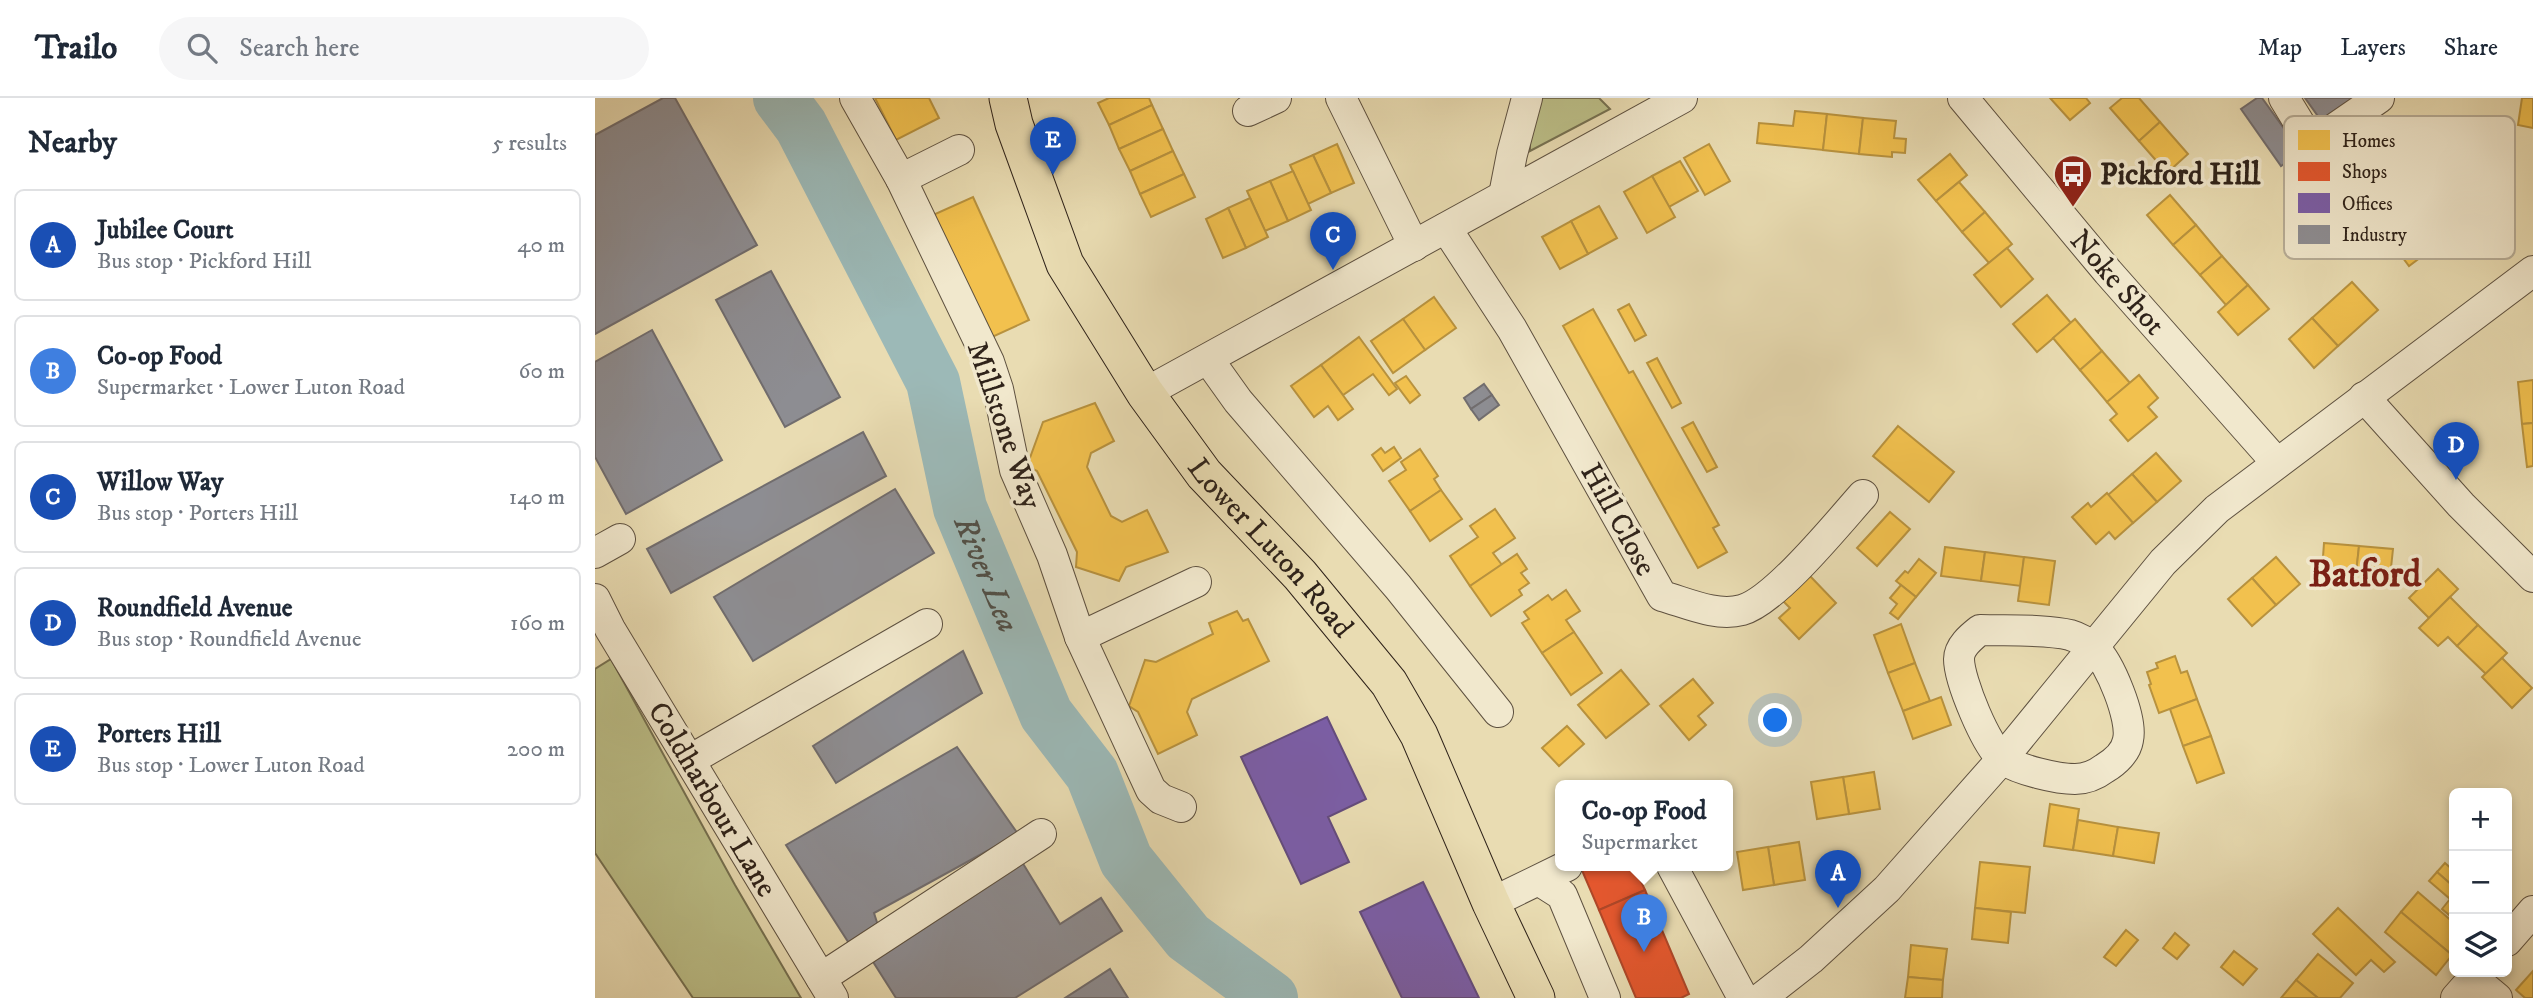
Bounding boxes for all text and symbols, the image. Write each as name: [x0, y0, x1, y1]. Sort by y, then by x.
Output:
search box: [159, 17, 649, 80]
text: Trailo: [35, 28, 117, 69]
icon: search: [183, 29, 221, 67]
text: Search here: [239, 32, 359, 65]
text: Map: [2258, 33, 2302, 63]
text: Layers: [2340, 33, 2406, 63]
text: Share: [2444, 33, 2498, 63]
legend: [2284, 116, 2515, 259]
pin: E: [1030, 117, 1076, 175]
text: Nearby: [28, 125, 117, 162]
text: 5 results: [492, 129, 567, 158]
text: Homes: [2342, 130, 2395, 153]
bus stop icon: Pickford Hill: [2052, 153, 2094, 208]
place label: Pickford Hill: [2100, 157, 2261, 194]
text: Shops: [2342, 161, 2387, 184]
text: Offices: [2342, 193, 2393, 216]
pin: C: [1310, 212, 1356, 270]
text: Jubilee Court: [97, 214, 234, 247]
street label: Noke Shot: [2061, 223, 2173, 343]
text: Industry: [2342, 224, 2408, 247]
text: A: [46, 231, 60, 260]
text: 40 m: [517, 231, 565, 260]
text: Bus stop · Pickford Hill: [97, 247, 311, 276]
street label: Millstone Way: [958, 337, 1050, 515]
text: Co-op Food: [97, 340, 222, 373]
text: B: [46, 357, 60, 386]
text: 60 m: [518, 357, 565, 386]
text: Supermarket · Lower Luton Road: [97, 373, 405, 402]
pin: D: [2433, 422, 2479, 480]
street label: Lower Luton Road: [1179, 451, 1361, 646]
street label: Hill Close: [1572, 457, 1664, 583]
text: Willow Way: [97, 466, 223, 499]
text: C: [45, 483, 61, 512]
text: 140 m: [509, 483, 565, 512]
text: Bus stop · Porters Hill: [97, 499, 298, 528]
water label: River Lea: [943, 509, 1028, 639]
district label: Batford: [2309, 552, 2423, 599]
text: Roundfield Avenue: [97, 592, 293, 625]
text: D: [44, 609, 62, 638]
text: 160 m: [510, 609, 565, 638]
text: Bus stop · Roundfield Avenue: [97, 625, 362, 654]
street label: Coldharbour Lane: [639, 695, 785, 904]
your location: [1758, 703, 1792, 737]
text: Porters Hill: [97, 718, 221, 751]
text: E: [45, 735, 61, 764]
text: 200 m: [507, 735, 565, 764]
text: Bus stop · Lower Luton Road: [97, 751, 365, 780]
popup: [1555, 780, 1733, 871]
map controls: [2449, 788, 2512, 977]
button: +: [2449, 788, 2512, 851]
text: Co-op Food: [1581, 795, 1707, 828]
text: Supermarket: [1581, 828, 1698, 857]
pin: A: [1815, 850, 1861, 908]
button: −: [2449, 851, 2512, 914]
pin: B: [1621, 894, 1667, 952]
button: layers: [2449, 914, 2512, 977]

